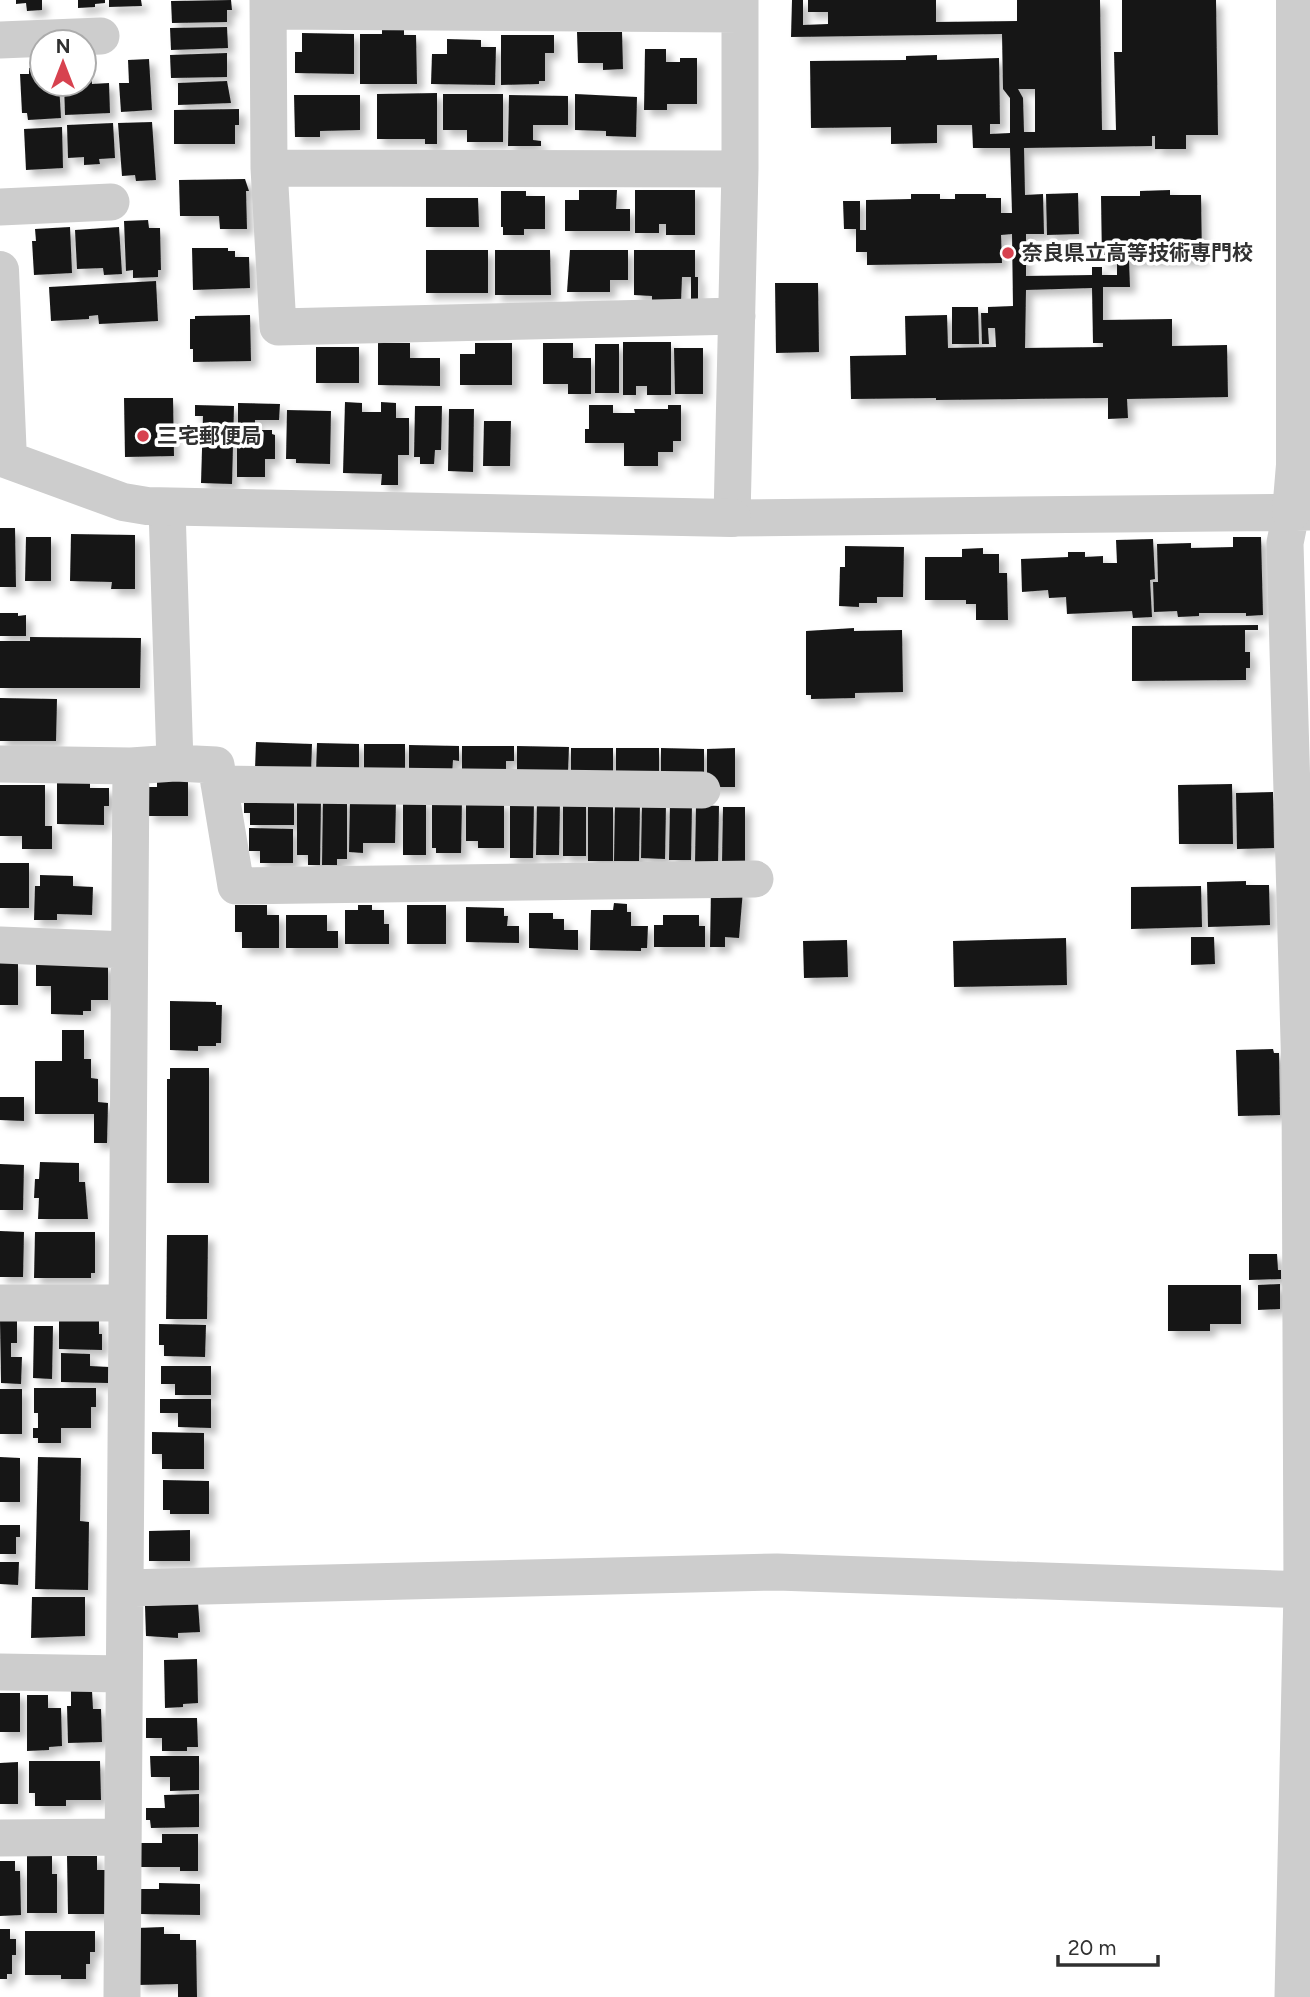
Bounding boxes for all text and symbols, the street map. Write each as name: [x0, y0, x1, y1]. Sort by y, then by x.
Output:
north arrow: [28, 28, 98, 98]
text: N: [56, 35, 70, 58]
place label: 奈良県立高等技術専門校: [1022, 240, 1253, 265]
marker: 奈良県立高等技術専門校: [1000, 245, 1016, 261]
place label: 三宅郵便局: [157, 423, 262, 448]
marker: 三宅郵便局: [135, 428, 151, 444]
scale bar: [1058, 1924, 1158, 1968]
text: 20 m: [1068, 1935, 1116, 1960]

